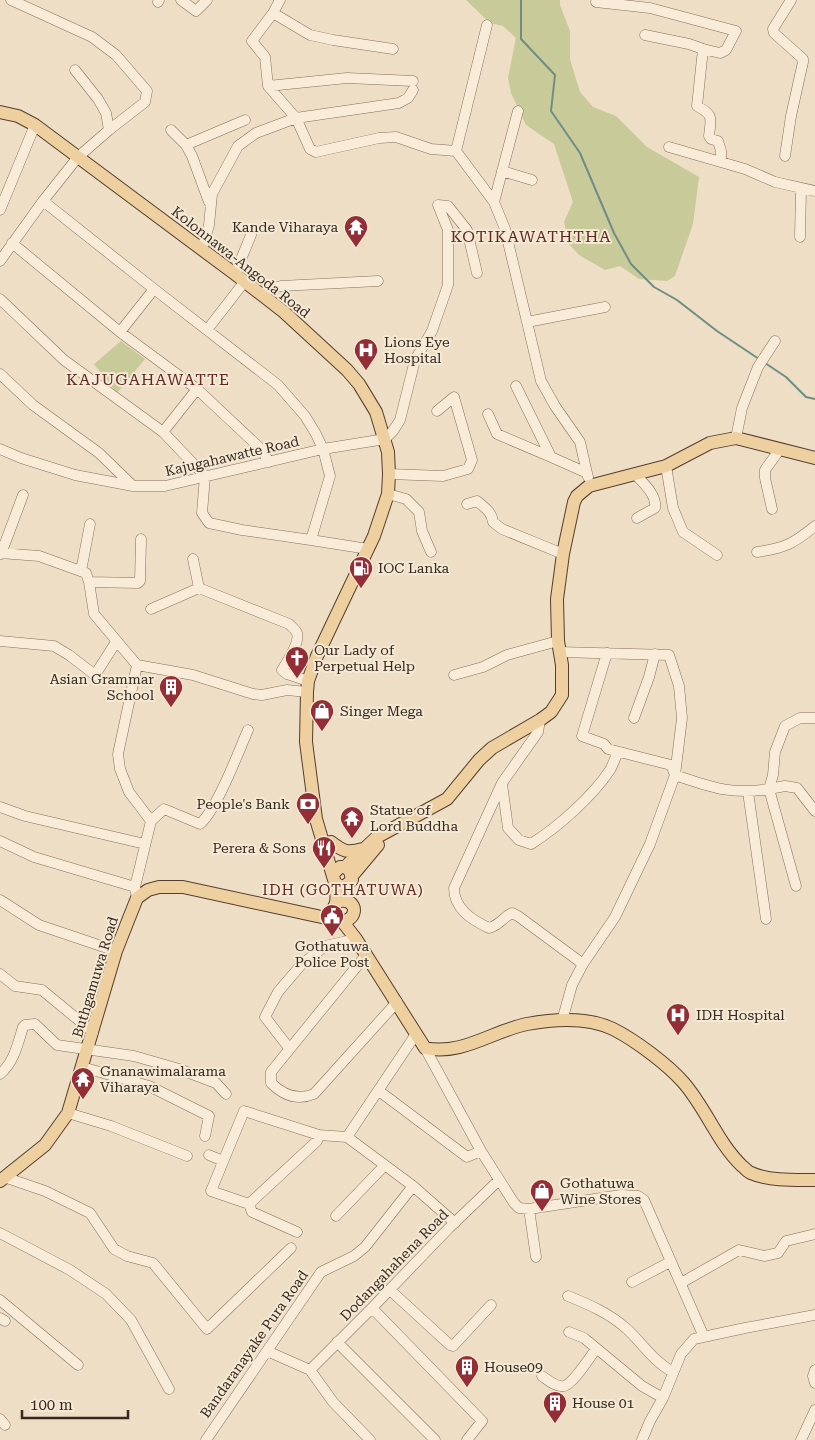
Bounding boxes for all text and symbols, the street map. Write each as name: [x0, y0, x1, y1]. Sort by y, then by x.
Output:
street label: Kolonnawa-Angoda Road: [169, 203, 313, 321]
temple icon: Kande Viharaya: [343, 214, 369, 248]
place label: Kande Viharaya: [232, 219, 338, 235]
district label: KOTIKAWATHTHA: [450, 227, 612, 246]
place label: Lions Eye Hospital: [384, 334, 450, 366]
hospital icon: Lions Eye Hospital: [353, 337, 379, 371]
district label: KAJUGAHAWATTE: [66, 370, 230, 389]
street label: Kajugahawatte Road: [163, 433, 301, 479]
fuel station icon: IOC Lanka: [348, 555, 374, 589]
place label: IOC Lanka: [378, 560, 450, 576]
place label: Our Lady of Perpetual Help: [314, 642, 415, 674]
church icon: Our Lady of Perpetual Help: [284, 645, 310, 679]
place label: Asian Grammar School: [50, 671, 155, 703]
building icon: Asian Grammar School: [158, 674, 184, 708]
shop icon: Singer Mega: [309, 698, 335, 732]
place label: Singer Mega: [340, 703, 423, 719]
bank icon: People's Bank: [295, 791, 321, 825]
place label: People's Bank: [196, 796, 290, 812]
place label: Statue of Lord Buddha: [370, 802, 458, 834]
temple icon: Statue of Lord Buddha: [339, 805, 365, 839]
restaurant icon: Perera & Sons: [311, 835, 337, 869]
place label: Perera & Sons: [212, 840, 306, 856]
district label: IDH (GOTHATUWA): [262, 881, 424, 899]
public building icon: Gothatuwa Police Post: [319, 903, 345, 937]
street label: Buthgamuwa Road: [69, 914, 121, 1040]
place label: Gothatuwa Police Post: [295, 938, 370, 970]
hospital icon: IDH Hospital: [665, 1002, 691, 1036]
place label: IDH Hospital: [696, 1007, 785, 1023]
place label: Gnanawimalarama Viharaya: [100, 1063, 226, 1095]
temple icon: Gnanawimalarama Viharaya: [70, 1066, 96, 1100]
place label: Gothatuwa Wine Stores: [560, 1175, 642, 1207]
shop icon: Gothatuwa Wine Stores: [529, 1178, 555, 1212]
street label: Dodangahahena Road: [337, 1206, 451, 1324]
street label: Bandaranayake Pura Road: [197, 1267, 311, 1421]
building icon: House09: [454, 1354, 480, 1388]
place label: House09: [484, 1359, 543, 1375]
scale bar: [22, 1388, 129, 1420]
building icon: House 01: [542, 1390, 568, 1424]
place label: House 01: [572, 1395, 635, 1411]
text: 100 m: [30, 1396, 73, 1414]

